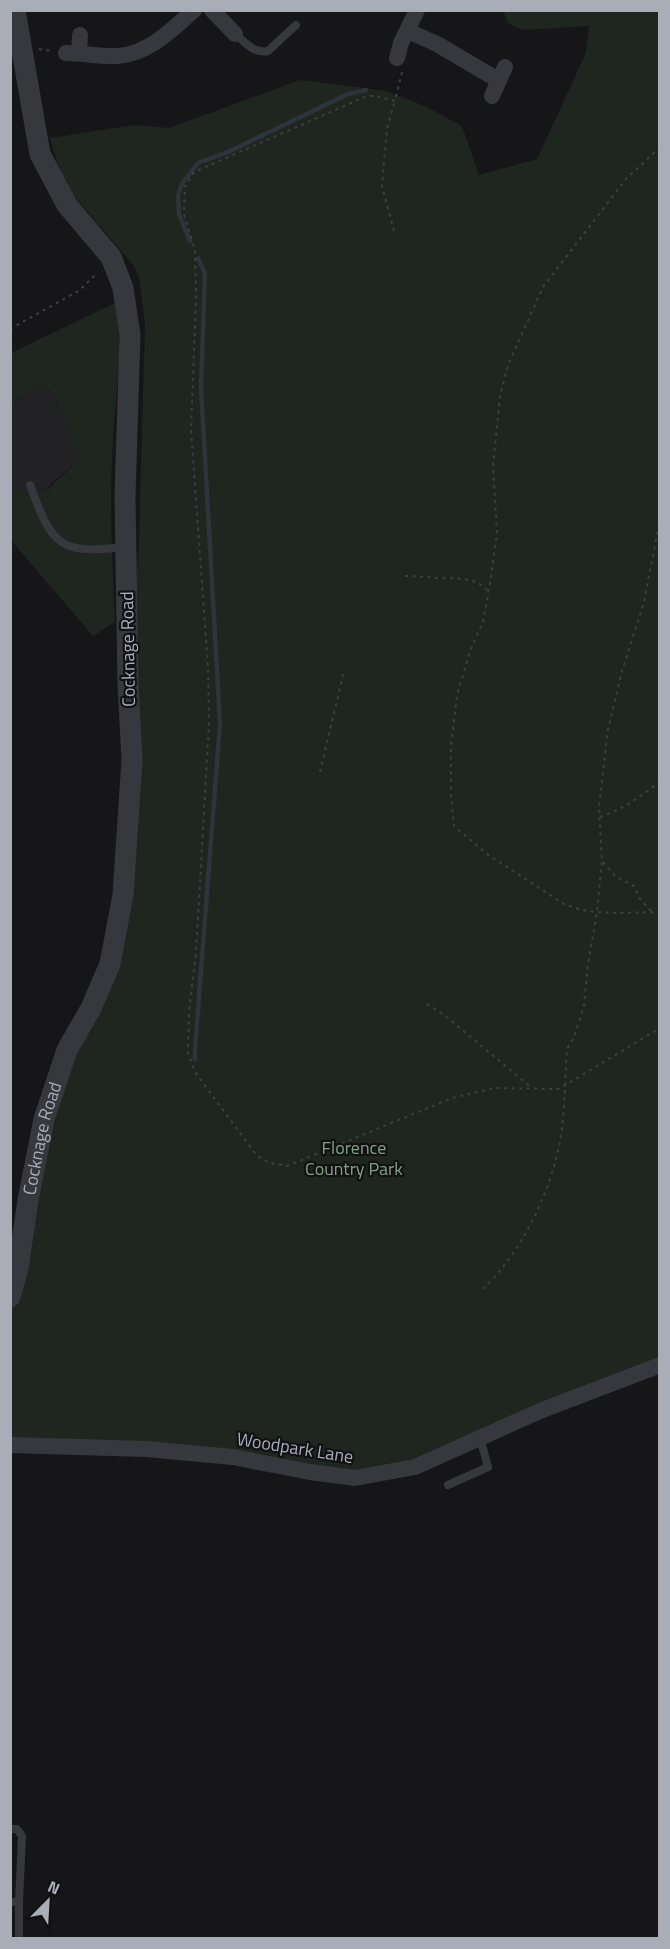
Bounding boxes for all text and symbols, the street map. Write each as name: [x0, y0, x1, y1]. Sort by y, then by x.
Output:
street label: Cocknage Road: [113, 591, 142, 707]
street label: Cocknage Road: [15, 1078, 68, 1197]
park label: Florence Country Park: [305, 1134, 403, 1182]
street label: Woodpark Lane: [235, 1425, 355, 1470]
north arrow: [18, 1871, 78, 1931]
text: N: [44, 1874, 64, 1901]

